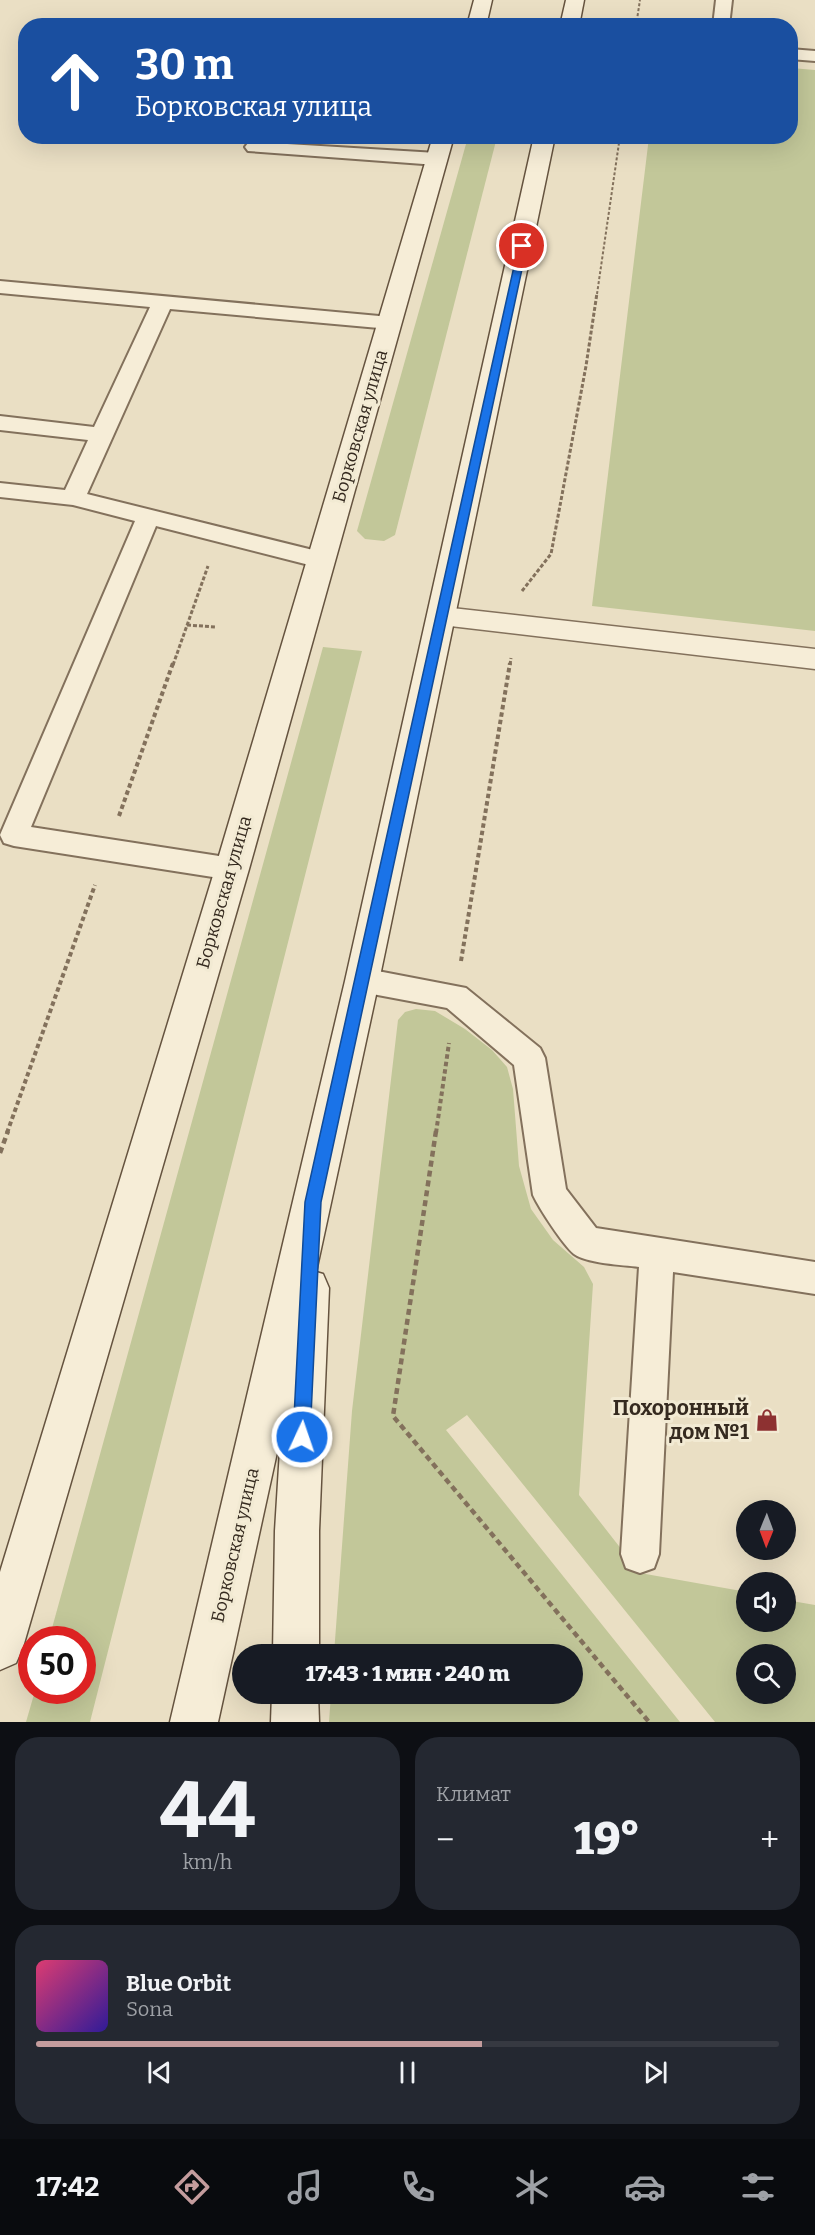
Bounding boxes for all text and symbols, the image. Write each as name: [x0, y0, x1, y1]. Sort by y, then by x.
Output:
text: 30 m: [135, 40, 234, 90]
icon: ahead: [36, 42, 114, 120]
text: Борковская улица: [135, 91, 372, 123]
pin: [496, 220, 547, 271]
icon: arrive: [505, 229, 538, 262]
street label: Борковская улица: [328, 347, 392, 505]
street label: Борковская улица: [192, 813, 256, 971]
place label: Похоронный дом №1: [613, 1395, 749, 1445]
position arrow: [270, 1405, 334, 1469]
shop icon: Похоронный дом №1: [754, 1407, 780, 1433]
street label: Борковская улица: [206, 1465, 264, 1625]
north arrow: [736, 1500, 796, 1560]
map controls: [736, 1500, 796, 1704]
button: sound: [736, 1572, 796, 1632]
speed limit sign: 50: [18, 1626, 96, 1704]
button: search: [736, 1644, 796, 1704]
text: 17:43 · 1 мин · 240 m: [306, 1660, 509, 1687]
text: 44: [160, 1764, 255, 1858]
text: Климат: [436, 1782, 511, 1806]
text: 19°: [574, 1812, 640, 1866]
text: −: [436, 1820, 454, 1860]
text: +: [760, 1820, 779, 1860]
text: km/h: [183, 1850, 232, 1874]
text: Blue Orbit: [126, 1970, 231, 1997]
text: Sona: [126, 1997, 173, 2021]
icon: previous: [143, 2056, 176, 2089]
icon: pause: [391, 2056, 424, 2089]
icon: next: [639, 2056, 672, 2089]
icon: directions: [171, 2166, 213, 2208]
icon: music: [284, 2166, 326, 2208]
icon: phone: [397, 2166, 439, 2208]
icon: climate: [511, 2166, 553, 2208]
icon: car: [624, 2166, 666, 2208]
icon: filters: [737, 2166, 779, 2208]
text: 17:42: [36, 2171, 100, 2203]

